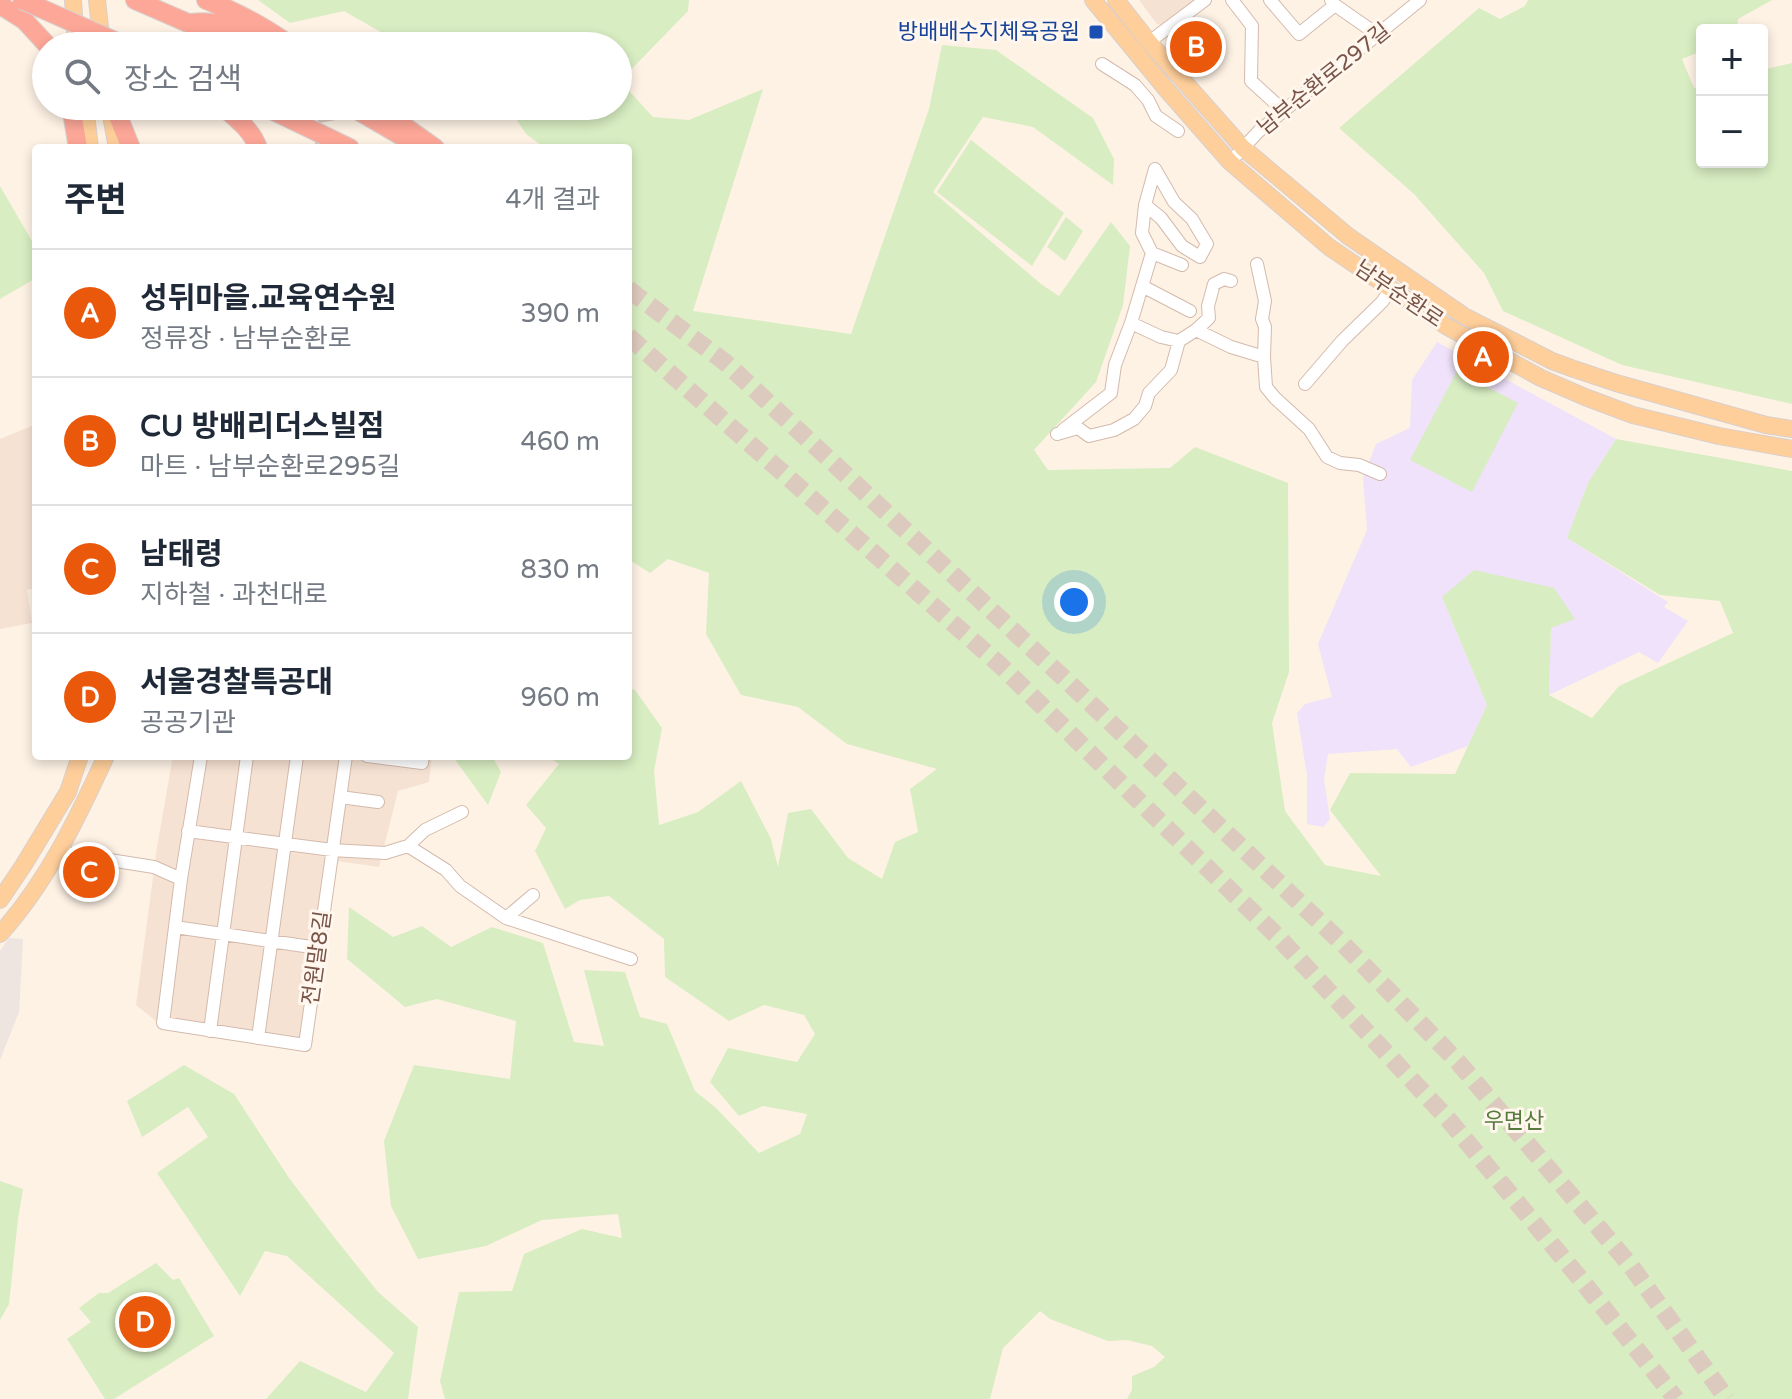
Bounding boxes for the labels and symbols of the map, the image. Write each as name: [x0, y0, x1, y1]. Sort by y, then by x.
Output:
pin: B: [1170, 17, 1222, 77]
street label: 남부순환로297길: [1253, 18, 1395, 140]
place label: 방배배수지체육공원: [898, 19, 1080, 45]
marker: 방배배수지체육공원: [1087, 23, 1105, 41]
street label: 남부순환로: [1350, 255, 1448, 333]
pin: A: [1457, 327, 1509, 387]
your location: [1054, 582, 1094, 622]
pin: C: [63, 842, 115, 902]
street label: 전원말8길: [298, 909, 336, 1007]
park label: 우면산: [1484, 1108, 1544, 1134]
pin: D: [119, 1292, 171, 1352]

